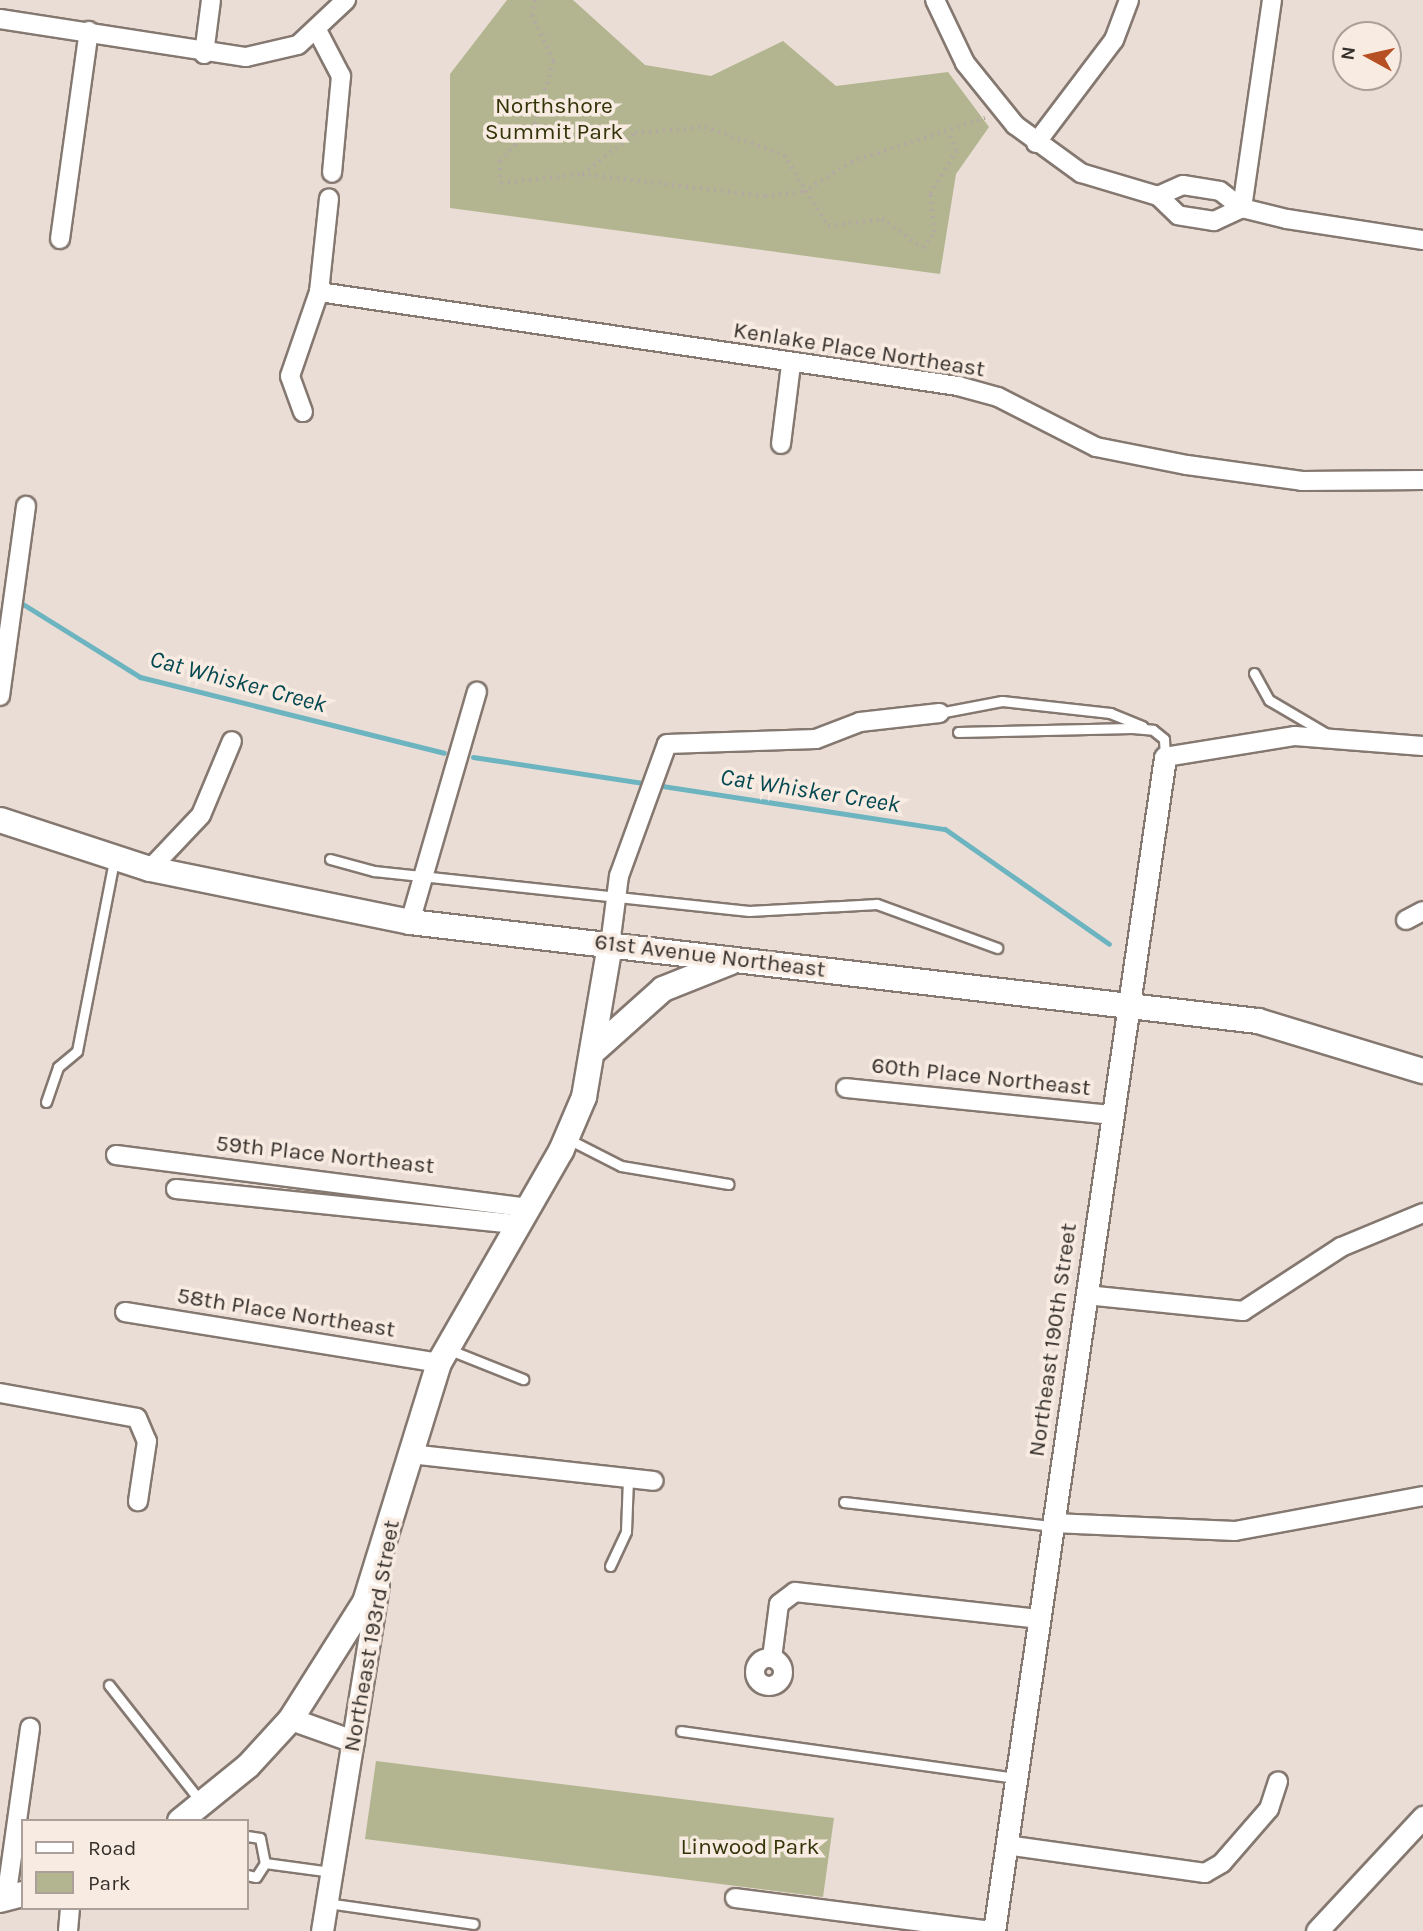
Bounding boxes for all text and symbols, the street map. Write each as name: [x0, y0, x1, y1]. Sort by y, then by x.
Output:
north arrow: [1332, 21, 1402, 91]
text: N: [1336, 45, 1360, 62]
park label: Northshore Summit Park: [485, 92, 623, 146]
street label: Kenlake Place Northeast: [731, 316, 987, 384]
water label: Cat Whisker Creek: [147, 645, 329, 719]
water label: Cat Whisker Creek: [718, 763, 902, 819]
street label: 61st Avenue Northeast: [593, 928, 827, 984]
street label: 60th Place Northeast: [870, 1052, 1092, 1102]
street label: 59th Place Northeast: [214, 1130, 436, 1180]
street label: Northeast 190th Street: [1023, 1221, 1083, 1459]
street label: 58th Place Northeast: [175, 1282, 397, 1344]
street label: Northeast 193rd Street: [338, 1518, 406, 1754]
legend: [21, 1819, 248, 1910]
park label: Linwood Park: [680, 1833, 820, 1861]
text: Road: [88, 1836, 136, 1860]
text: Park: [88, 1871, 131, 1895]

